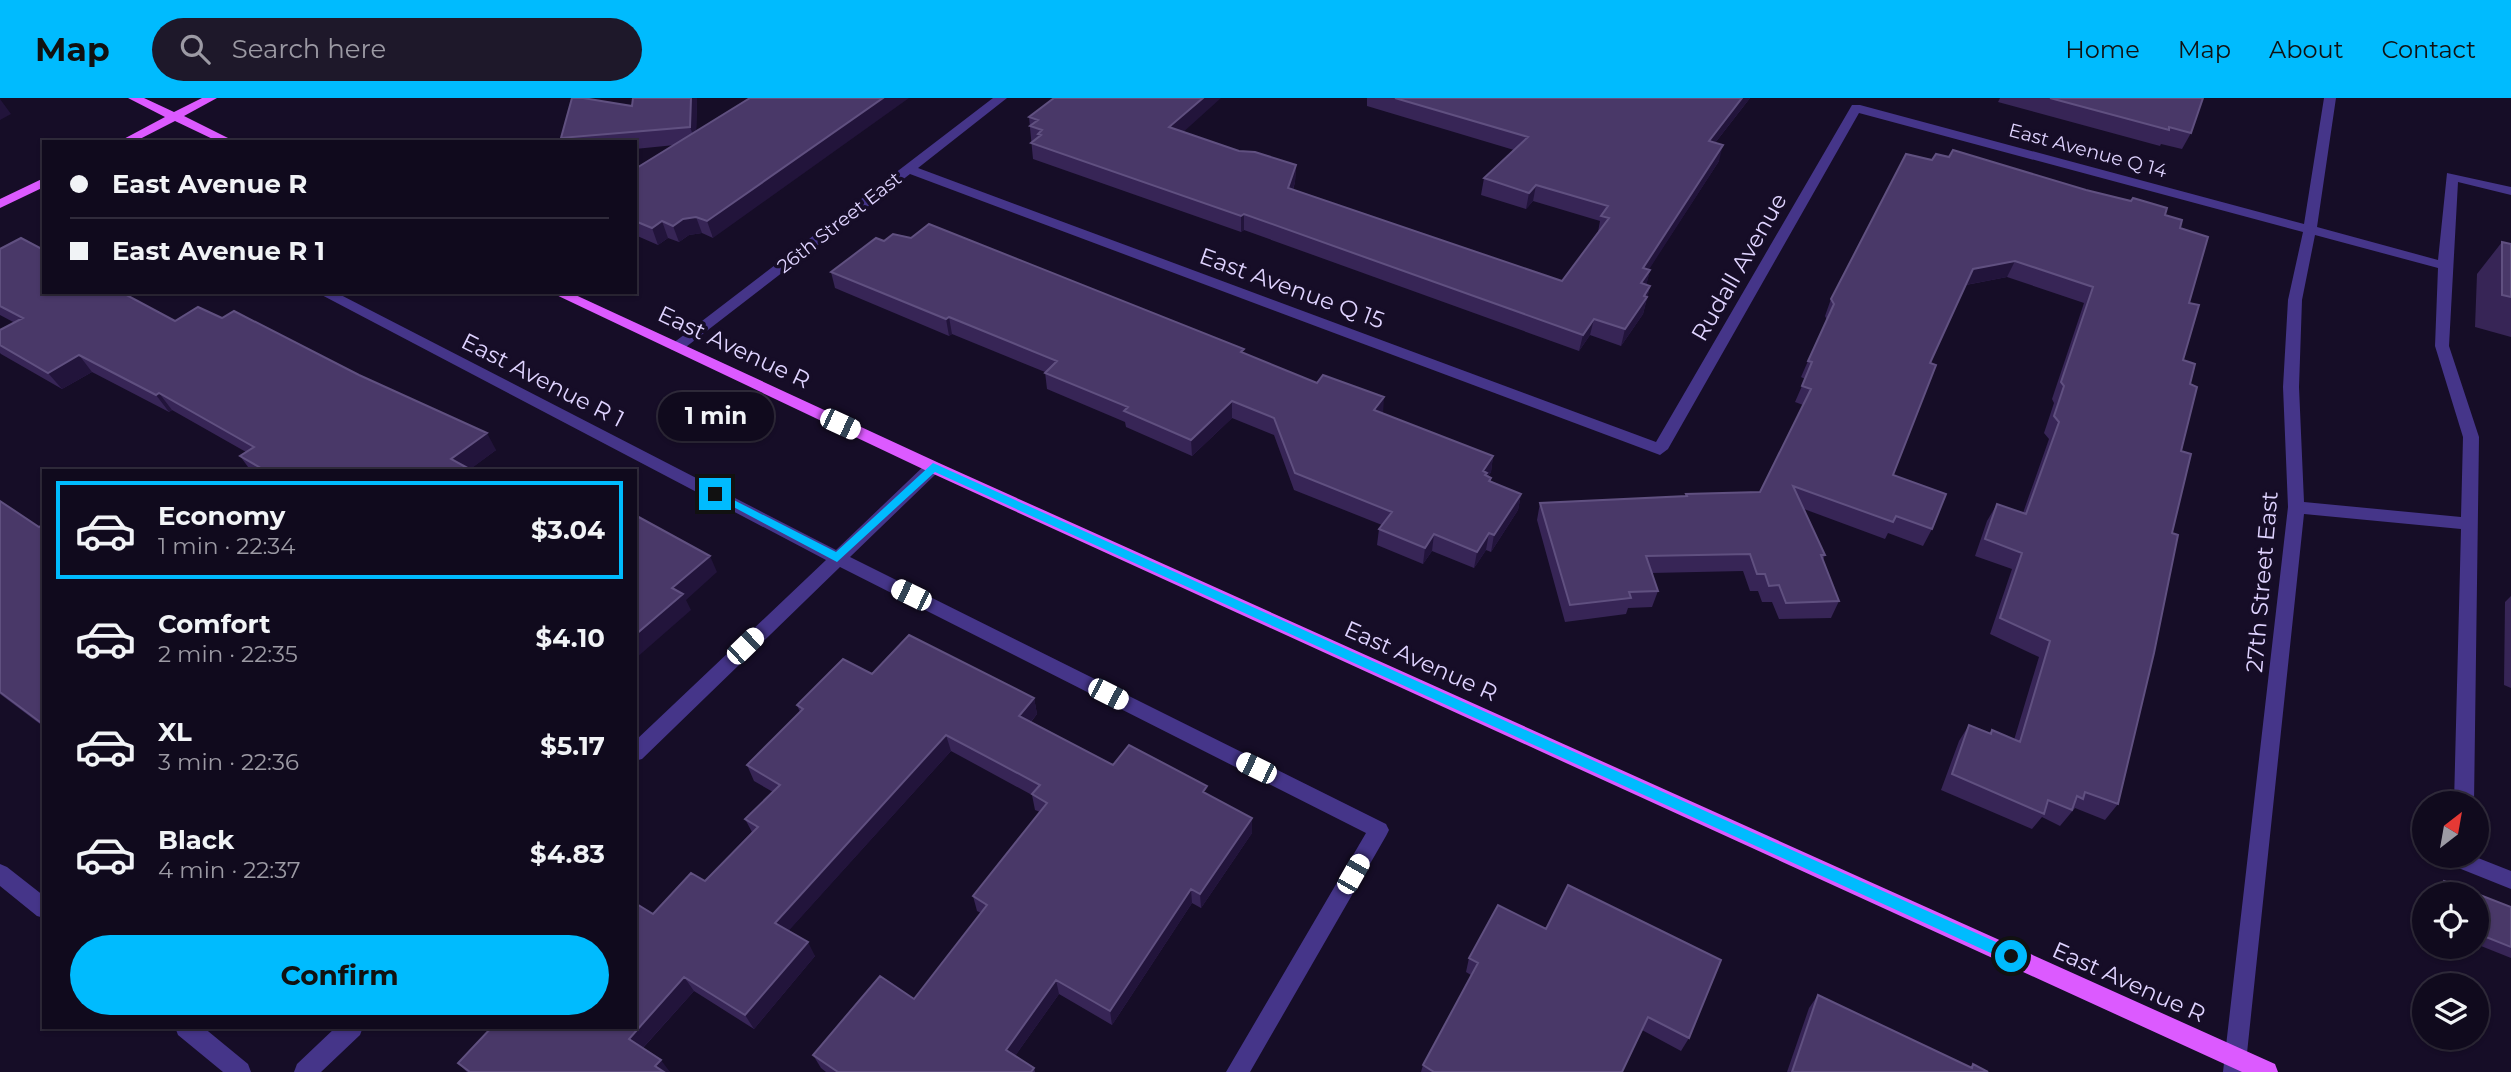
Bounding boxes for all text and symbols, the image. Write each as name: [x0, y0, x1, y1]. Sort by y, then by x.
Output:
search box: [152, 18, 642, 81]
text: Map: [35, 29, 110, 69]
icon: search: [176, 30, 214, 68]
text: Search here: [232, 33, 386, 65]
text: Home: [2065, 35, 2140, 64]
text: Map: [2178, 35, 2231, 64]
text: About: [2269, 35, 2343, 64]
text: Contact: [2381, 35, 2476, 64]
street label: East Avenue Q 14: [2006, 118, 2170, 183]
street label: 26th Street East: [773, 167, 906, 278]
text: East Avenue R: [112, 168, 307, 200]
street label: Rudall Avenue: [1685, 188, 1793, 346]
text: East Avenue R 1: [112, 235, 325, 267]
street label: East Avenue Q 15: [1196, 242, 1388, 334]
street label: East Avenue R: [653, 299, 815, 395]
street label: East Avenue R 1: [457, 327, 629, 433]
callout: 1 min: [657, 392, 773, 442]
text: 1 min: [685, 402, 747, 430]
car: [817, 406, 864, 442]
route end: [699, 478, 731, 510]
street label: 27th Street East: [2240, 490, 2284, 674]
icon: car: [74, 499, 137, 562]
text: Economy: [158, 500, 285, 532]
text: $3.04: [531, 514, 605, 546]
text: 1 min · 22:34: [158, 532, 296, 560]
car: [888, 576, 935, 614]
icon: car: [74, 607, 137, 670]
text: Comfort: [158, 608, 270, 640]
street label: East Avenue R: [1340, 615, 1502, 707]
text: $4.10: [535, 622, 605, 654]
car: [723, 624, 768, 668]
text: 2 min · 22:35: [158, 640, 298, 668]
car: [1085, 675, 1132, 713]
icon: car: [74, 715, 137, 778]
text: XL: [158, 716, 192, 748]
text: $5.17: [540, 730, 605, 762]
text: 3 min · 22:36: [158, 748, 299, 776]
car: [1233, 749, 1280, 787]
north arrow: [2412, 791, 2488, 868]
map controls: [2412, 791, 2489, 1050]
icon: car: [74, 823, 137, 886]
text: Black: [158, 824, 234, 856]
text: $4.83: [530, 838, 605, 870]
car: [1334, 851, 1373, 897]
text: 4 min · 22:37: [158, 856, 300, 884]
button: locate: [2412, 882, 2489, 959]
button: Confirm: [70, 935, 609, 1015]
street label: East Avenue R: [2048, 936, 2210, 1028]
route start: [1995, 940, 2027, 972]
button: layers: [2412, 973, 2489, 1050]

